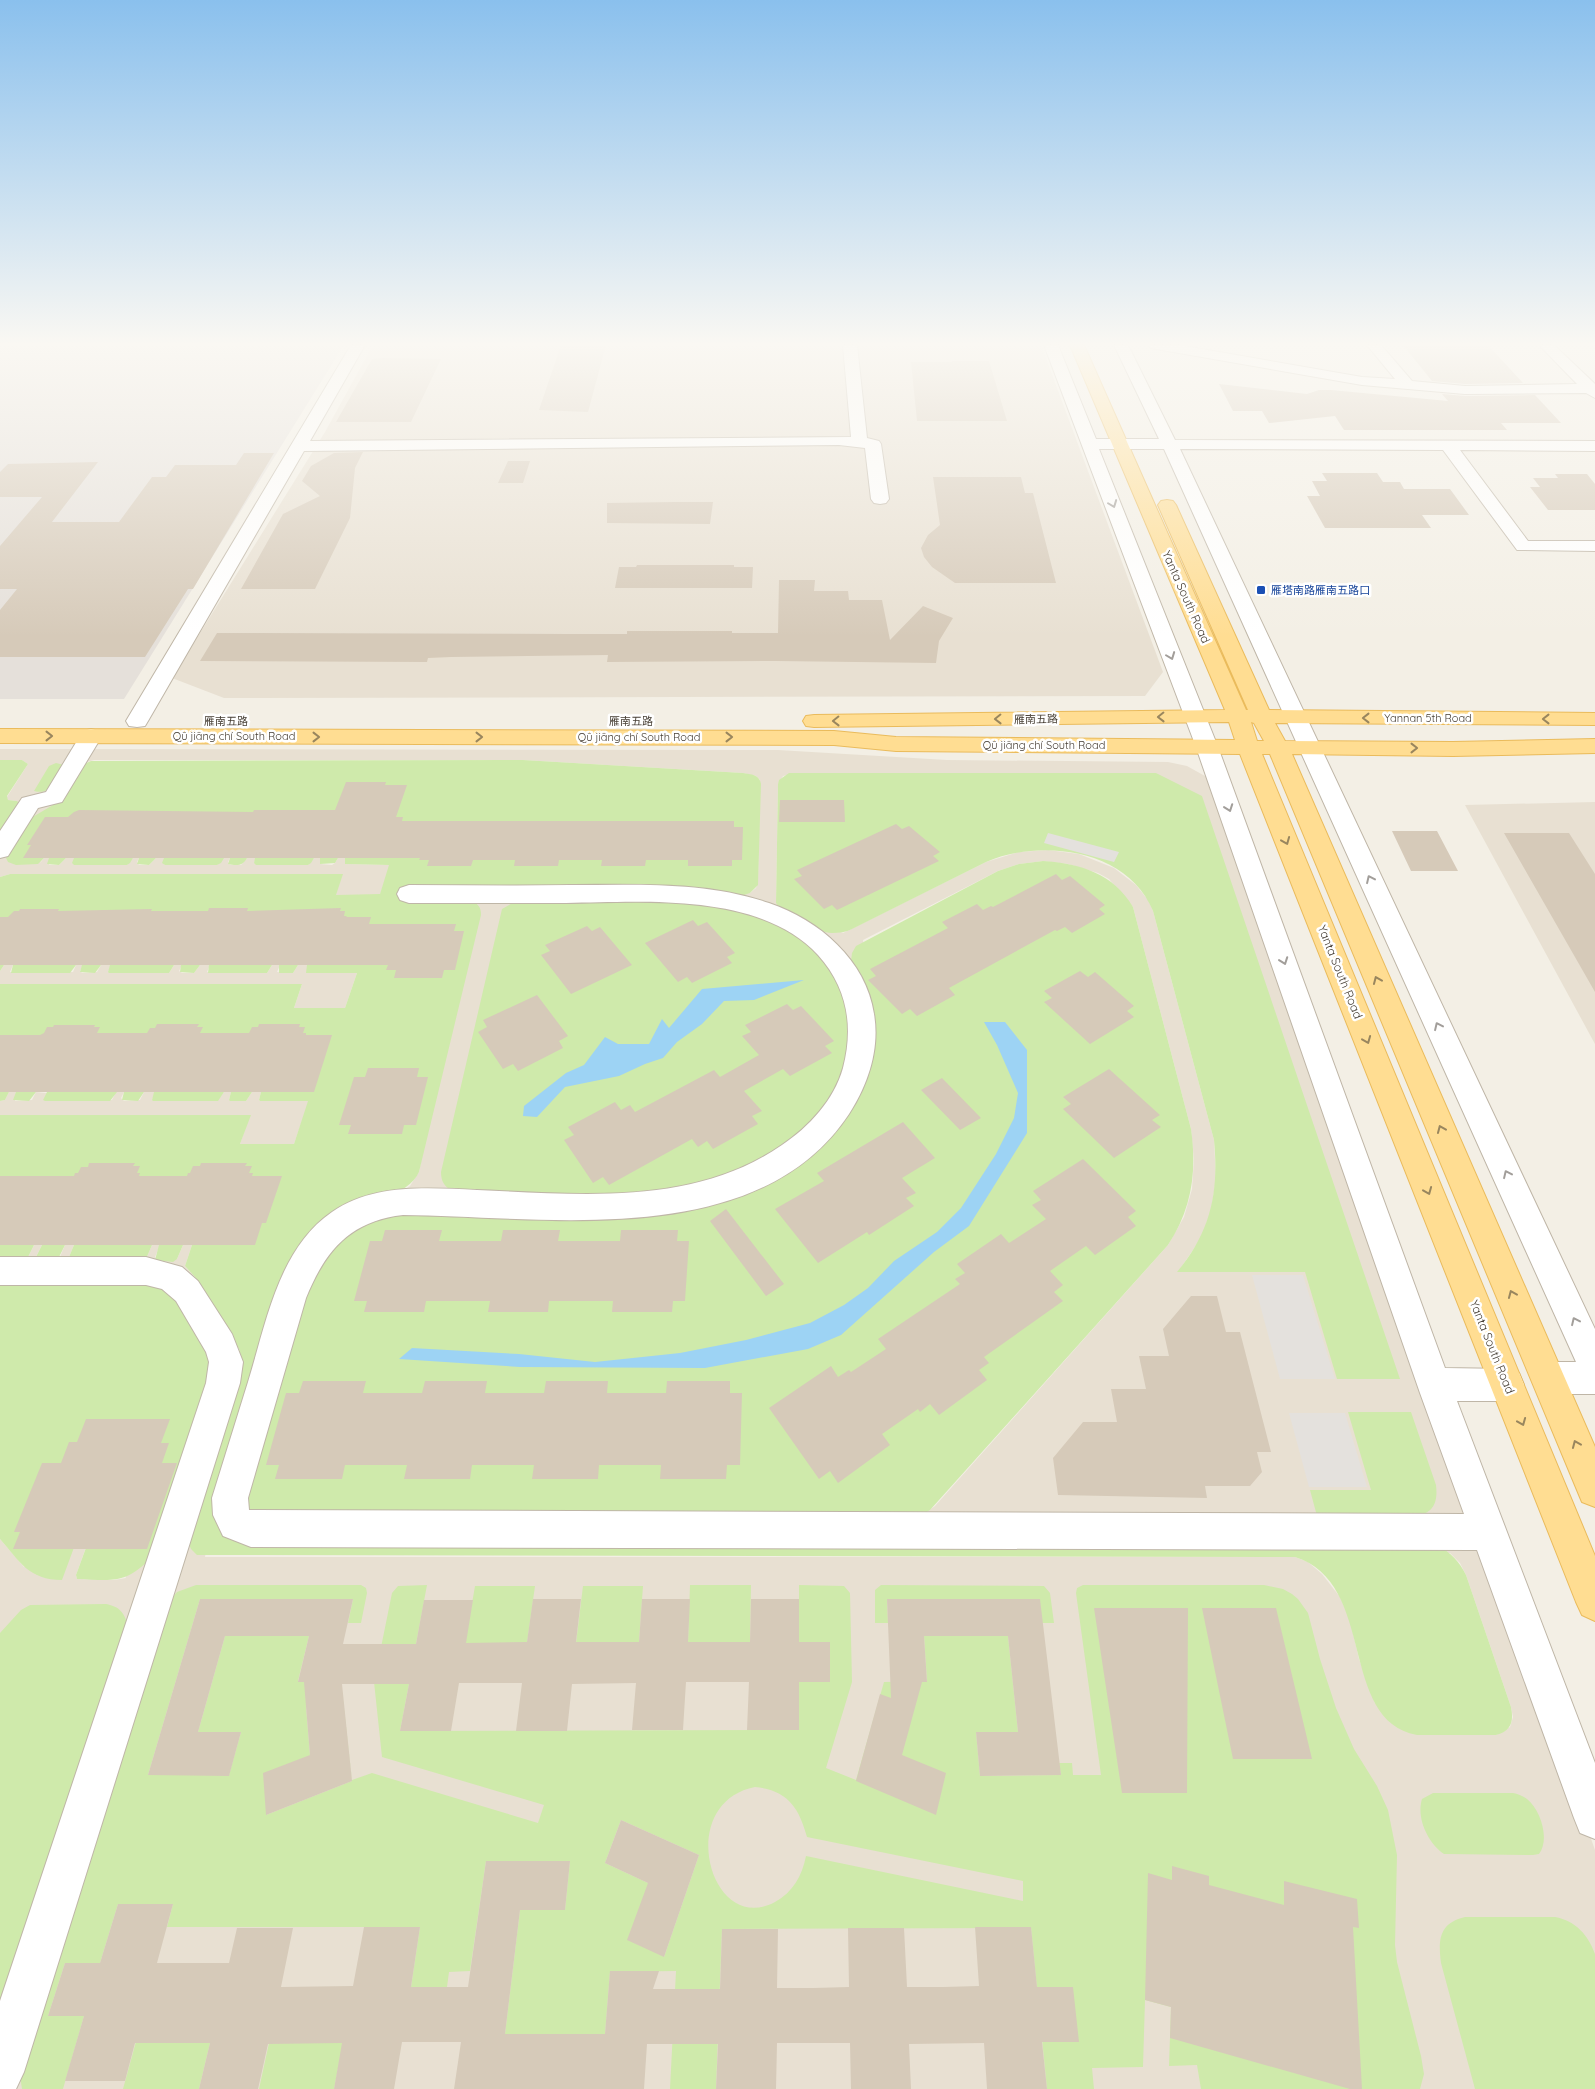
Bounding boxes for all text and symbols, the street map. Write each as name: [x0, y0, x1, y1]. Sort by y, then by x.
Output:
one-way arrow: [1107, 500, 1117, 508]
street label: Yanta South Road: [1159, 548, 1214, 645]
place label: 雁塔南路雁南五路口: [1271, 583, 1370, 597]
marker: 雁塔南路雁南五路口: [1255, 584, 1267, 596]
one-way arrow: [1165, 651, 1176, 660]
street label: Yannan 5th Road: [1384, 711, 1472, 725]
street label: 雁南五路: [1014, 712, 1058, 726]
one-way arrow: [1156, 712, 1164, 722]
one-way arrow: [1362, 713, 1370, 723]
street label: 雁南五路: [204, 714, 248, 728]
street label: 雁南五路: [609, 714, 653, 728]
one-way arrow: [994, 714, 1002, 724]
one-way arrow: [1542, 714, 1550, 724]
one-way arrow: [831, 716, 839, 726]
street label: Qū jiāng chí South Road: [173, 729, 295, 743]
street label: Qū jiāng chí South Road: [578, 730, 700, 744]
one-way arrow: [45, 731, 53, 741]
one-way arrow: [312, 732, 320, 742]
one-way arrow: [475, 732, 483, 742]
one-way arrow: [725, 732, 733, 743]
street label: Qū jiāng chí South Road: [983, 738, 1105, 752]
one-way arrow: [1410, 743, 1418, 753]
one-way arrow: [1223, 803, 1233, 812]
one-way arrow: [1280, 836, 1291, 845]
one-way arrow: [1366, 875, 1377, 884]
street label: Yanta South Road: [1315, 923, 1366, 1021]
one-way arrow: [1278, 956, 1288, 965]
one-way arrow: [1373, 976, 1383, 984]
one-way arrow: [1434, 1022, 1445, 1031]
one-way arrow: [1361, 1035, 1372, 1044]
one-way arrow: [1437, 1125, 1448, 1134]
one-way arrow: [1502, 1170, 1513, 1179]
one-way arrow: [1423, 1186, 1433, 1194]
one-way arrow: [1507, 1291, 1517, 1299]
street label: Yanta South Road: [1467, 1298, 1518, 1396]
one-way arrow: [1570, 1317, 1581, 1326]
one-way arrow: [1516, 1417, 1527, 1426]
one-way arrow: [1571, 1440, 1582, 1449]

